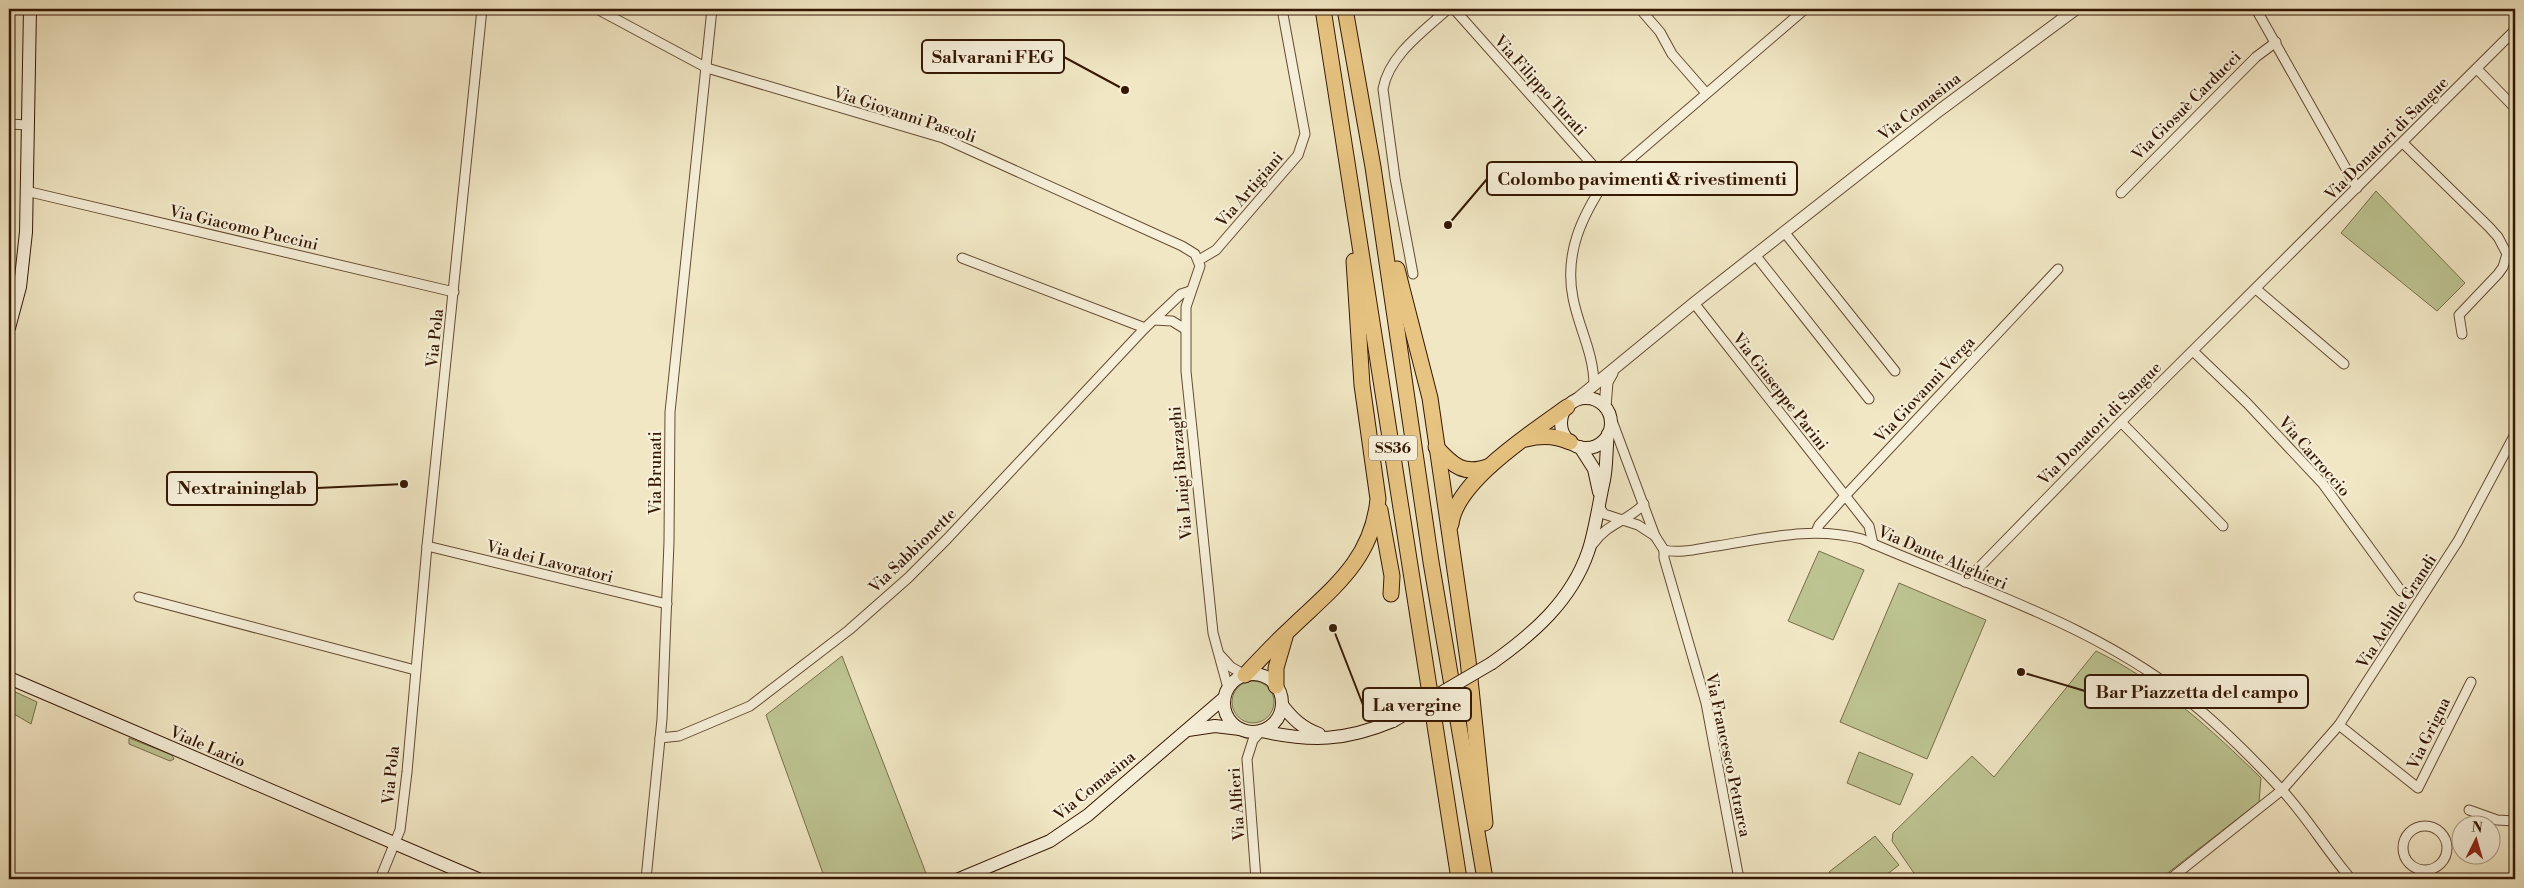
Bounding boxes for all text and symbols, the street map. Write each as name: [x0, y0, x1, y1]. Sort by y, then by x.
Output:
street label: Via Filippo Turati: [1489, 30, 1591, 140]
callout: Salvarani FEG: [922, 40, 1064, 73]
text: Salvarani FEG: [932, 46, 1054, 69]
street label: Via Giosuè Carducci: [2127, 47, 2246, 165]
street label: Via Comasina: [1874, 68, 1966, 146]
street label: Via Donatori di Sangue: [2320, 73, 2453, 205]
street label: Via Giovanni Pascoli: [830, 82, 979, 147]
street label: Via Artigiani: [1211, 148, 1288, 232]
callout: Colombo pavimenti & rivestimenti: [1487, 162, 1797, 195]
text: Colombo pavimenti & rivestimenti: [1497, 168, 1787, 191]
street label: Via Giacomo Puccini: [166, 201, 320, 255]
street label: Via Pola: [422, 307, 448, 369]
street label: Via Giuseppe Parini: [1727, 328, 1832, 454]
street label: Via Giovanni Verga: [1870, 332, 1980, 448]
street label: Via Donatori di Sangue: [2033, 358, 2166, 490]
street label: Via Luigi Barzaghi: [1165, 405, 1197, 542]
street label: Via Carroccio: [2273, 412, 2354, 501]
street label: Via Brunati: [646, 431, 666, 516]
road number: SS36: [1369, 436, 1417, 460]
callout: Nextraininglab: [167, 472, 317, 505]
text: Nextraininglab: [177, 477, 307, 500]
street label: Via Sabbionette: [864, 504, 961, 598]
street label: Via Dante Alighieri: [1874, 521, 2010, 594]
street label: Via dei Lavoratori: [483, 536, 615, 587]
street label: Via Achille Grandi: [2352, 551, 2441, 673]
street label: Via Francesco Petrarca: [1701, 670, 1755, 840]
callout: Bar Piazzetta del campo: [2085, 675, 2308, 708]
text: Bar Piazzetta del campo: [2095, 681, 2299, 704]
callout: La vergine: [1363, 688, 1471, 721]
street label: Via Grigna: [2402, 693, 2455, 774]
text: La vergine: [1373, 694, 1462, 717]
street label: Viale Lario: [166, 722, 248, 772]
street label: Via Pola: [378, 744, 404, 806]
street label: Via Comasina: [1049, 746, 1140, 825]
street label: Via Alfieri: [1224, 767, 1250, 842]
north arrow: [2452, 816, 2502, 866]
text: N: [2471, 819, 2483, 837]

